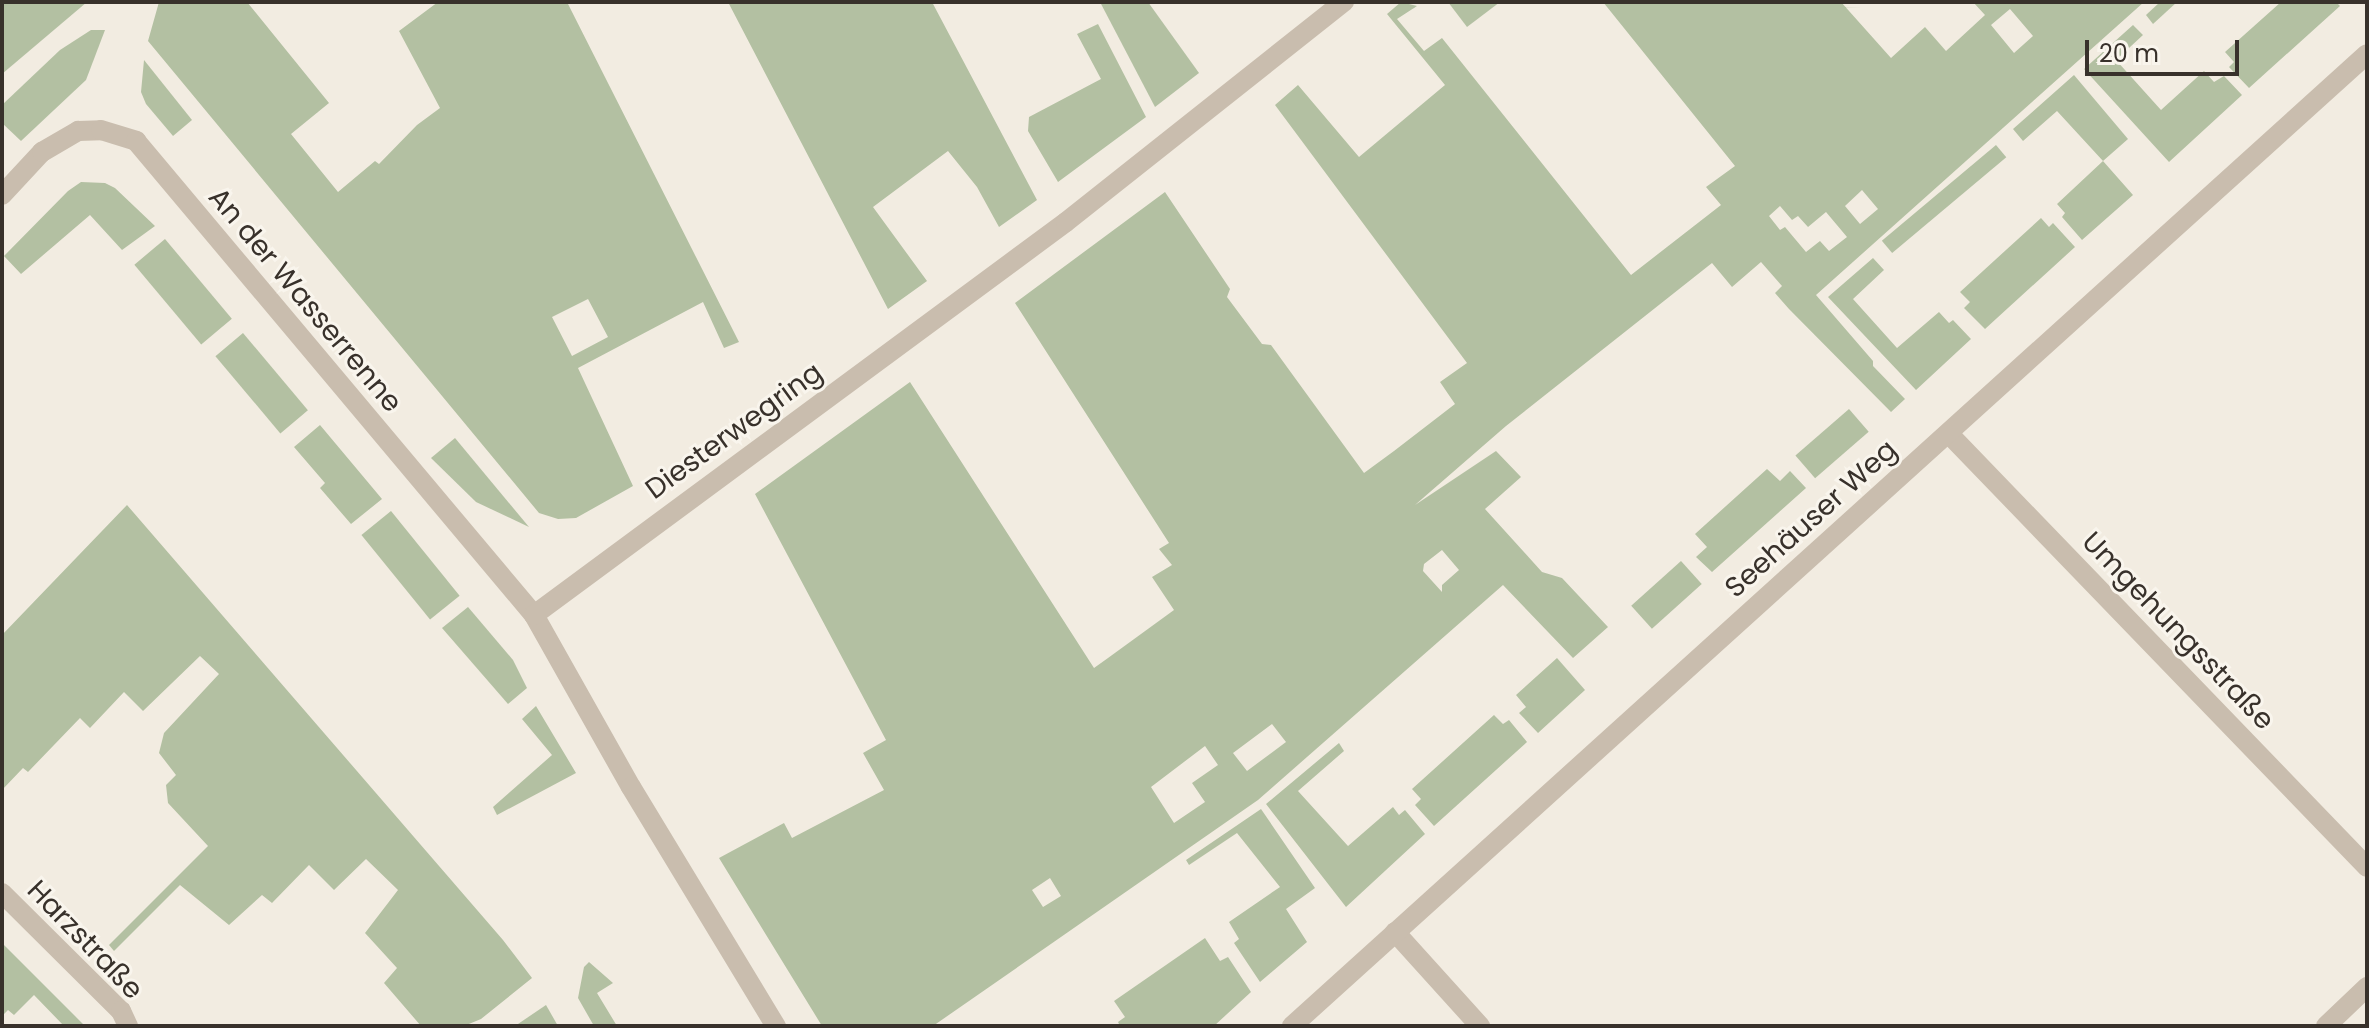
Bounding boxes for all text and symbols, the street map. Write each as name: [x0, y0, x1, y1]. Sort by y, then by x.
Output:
scale bar: [2089, 24, 2243, 74]
text: 20 m: [2099, 37, 2159, 70]
street label: An der Wasserrenne: [201, 181, 409, 419]
street label: Diesterwegring: [639, 356, 829, 506]
street label: Seehäuser Weg: [1718, 433, 1904, 605]
street label: Umgehungsstraße: [2075, 525, 2281, 737]
street label: Harzstraße: [20, 874, 150, 1006]

